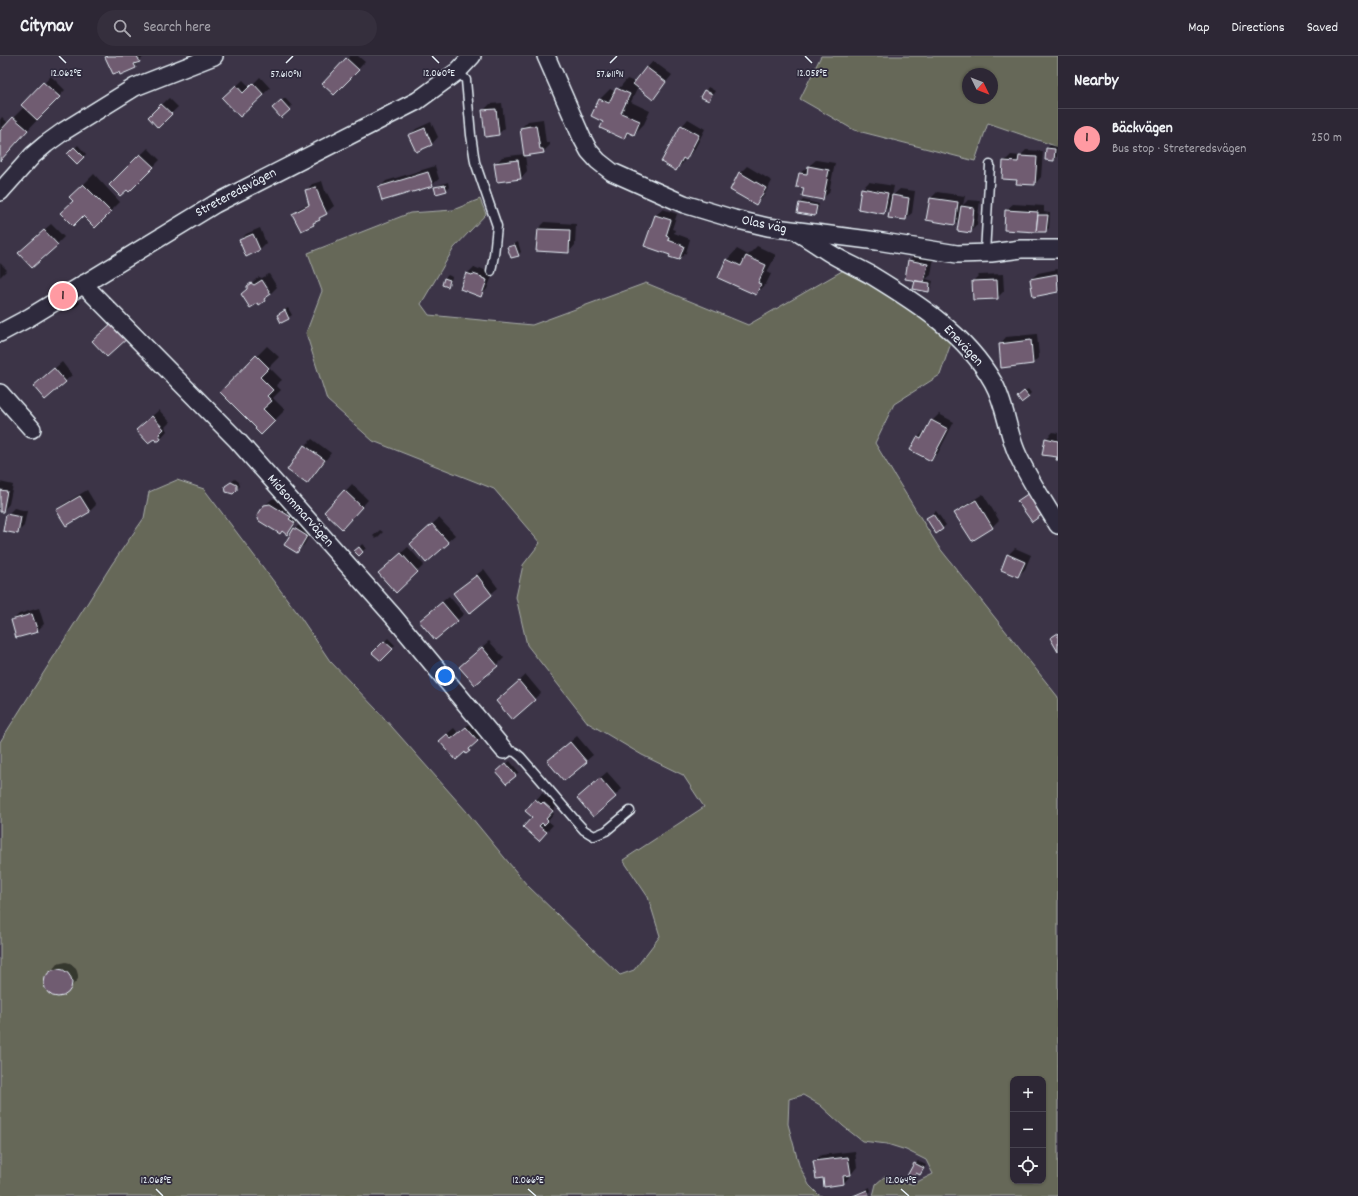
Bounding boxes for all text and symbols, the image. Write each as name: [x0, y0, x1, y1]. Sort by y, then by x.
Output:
search box: [97, 10, 377, 46]
text: Citynav: [20, 14, 73, 41]
icon: search: [111, 17, 133, 39]
text: Search here: [143, 17, 211, 39]
text: Map: [1188, 18, 1210, 38]
text: Directions: [1232, 18, 1285, 38]
text: Saved: [1307, 18, 1338, 38]
text: 12.062°E: [51, 67, 82, 81]
text: 12.060°E: [423, 67, 455, 81]
text: 12.058°E: [797, 67, 827, 81]
text: 57.610°N: [271, 68, 301, 82]
text: 57.611°N: [596, 68, 624, 82]
north arrow: [962, 68, 998, 104]
text: Nearby: [1074, 70, 1118, 94]
text: Bäckvägen: [1112, 118, 1173, 140]
text: 1: [1086, 129, 1088, 148]
text: 250 m: [1311, 129, 1342, 148]
text: Bus stop · Streteredsvägen: [1112, 140, 1246, 159]
street label: Streteredsvägen: [192, 163, 280, 223]
street label: Olas väg: [739, 210, 789, 240]
pin: 1: [50, 281, 76, 311]
street label: Enevägen: [938, 321, 988, 371]
street label: Midsommarvägen: [262, 470, 338, 552]
your location: [435, 666, 455, 686]
map controls: [1010, 1076, 1046, 1184]
button: +: [1010, 1076, 1046, 1112]
button: −: [1010, 1112, 1046, 1148]
button: locate: [1010, 1148, 1046, 1184]
text: 12.068°E: [141, 1174, 172, 1188]
text: 12.066°E: [512, 1174, 544, 1188]
text: 12.064°E: [886, 1174, 917, 1188]

